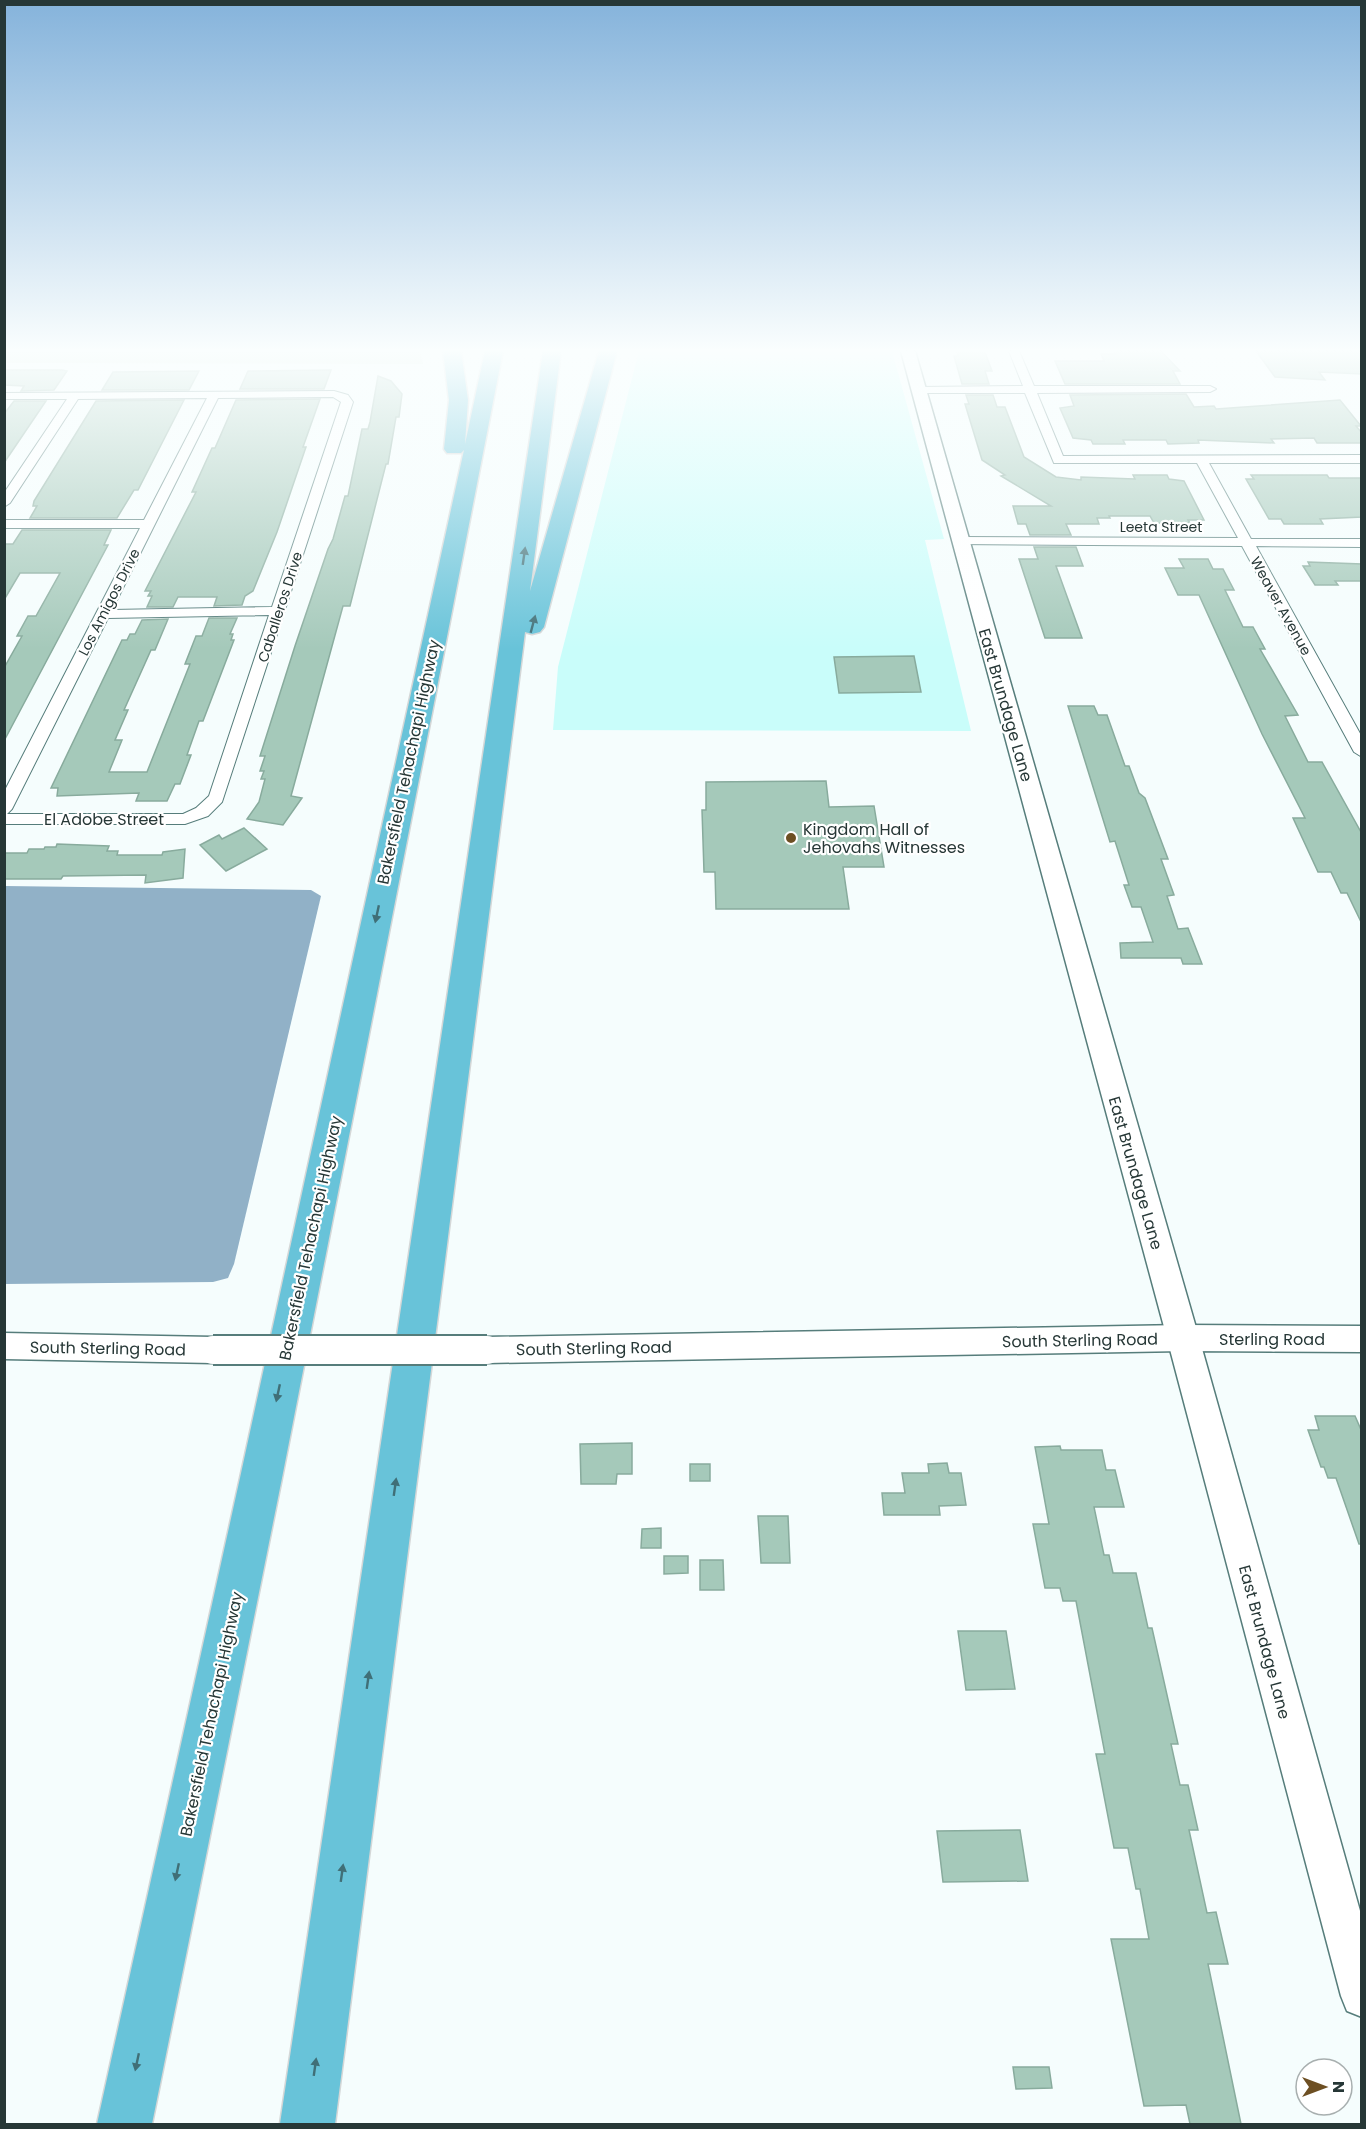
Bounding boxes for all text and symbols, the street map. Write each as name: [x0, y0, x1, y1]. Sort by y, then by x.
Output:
street label: Leeta Street: [1120, 517, 1202, 537]
street label: Los Amigos Drive: [73, 545, 145, 659]
one-way arrow: [520, 547, 529, 566]
street label: Caballeros Drive: [253, 549, 307, 665]
street label: Weaver Avenue: [1246, 553, 1317, 659]
one-way arrow: [529, 615, 538, 633]
street label: East Brundage Lane: [973, 626, 1038, 784]
street label: Bakersfield Tehachapi Highway: [371, 638, 446, 887]
street label: El Adobe Street: [44, 808, 164, 831]
place label: Kingdom Hall of Jehovahs Witnesses: [803, 818, 965, 859]
marker: Kingdom Hall of Jehovahs Witnesses: [784, 831, 798, 845]
one-way arrow: [372, 905, 381, 924]
street label: East Brundage Lane: [1103, 1094, 1168, 1252]
street label: Bakersfield Tehachapi Highway: [273, 1114, 348, 1363]
street label: South Sterling Road: [1002, 1328, 1158, 1353]
street label: Sterling Road: [1219, 1328, 1325, 1351]
street label: South Sterling Road: [30, 1336, 186, 1361]
street label: South Sterling Road: [516, 1336, 672, 1361]
one-way arrow: [273, 1384, 282, 1403]
one-way arrow: [390, 1477, 400, 1496]
street label: East Brundage Lane: [1233, 1563, 1296, 1722]
street label: Bakersfield Tehachapi Highway: [174, 1590, 249, 1839]
one-way arrow: [364, 1671, 373, 1690]
one-way arrow: [172, 1862, 181, 1881]
one-way arrow: [337, 1864, 346, 1883]
one-way arrow: [132, 2053, 141, 2072]
one-way arrow: [311, 2057, 320, 2076]
north arrow: [1294, 2057, 1354, 2117]
text: N: [1327, 2081, 1350, 2093]

